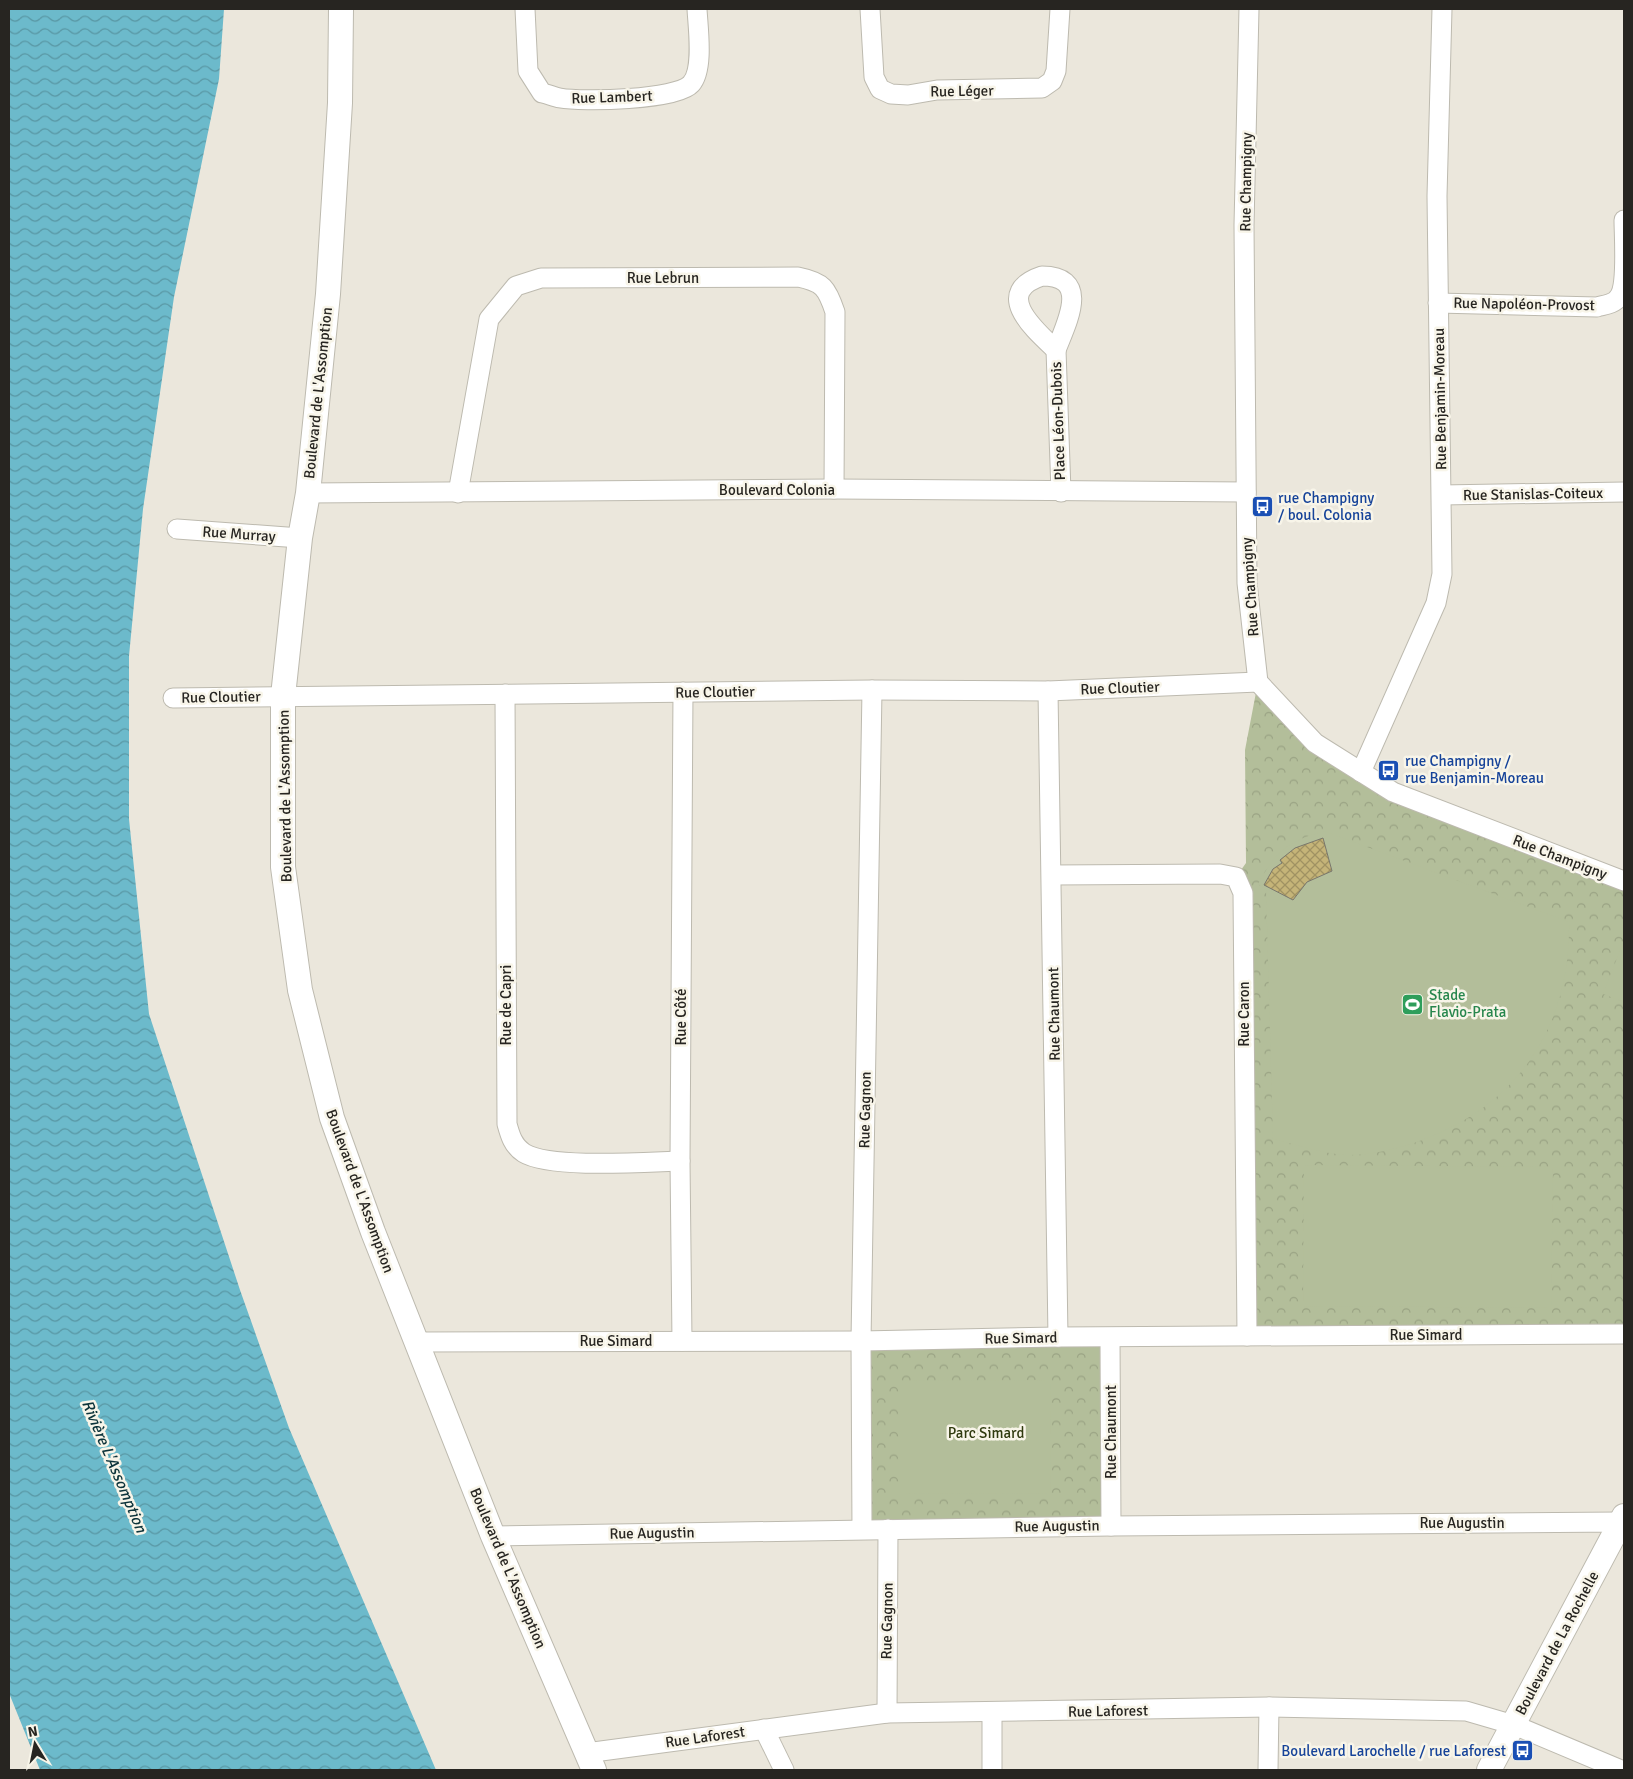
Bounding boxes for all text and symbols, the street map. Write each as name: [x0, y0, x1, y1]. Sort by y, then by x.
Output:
street label: Rue Léger: [930, 81, 994, 101]
street label: Rue Lambert: [571, 87, 653, 107]
street label: Rue Champigny: [1236, 132, 1256, 232]
street label: Rue Lebrun: [627, 269, 699, 287]
street label: Rue Napoléon-Provost: [1453, 294, 1595, 314]
street label: Boulevard de L'Assomption: [300, 306, 336, 480]
street label: Rue Benjamin-Moreau: [1430, 328, 1450, 470]
street label: Place Léon-Dubois: [1047, 361, 1069, 481]
street label: Boulevard Colonia: [719, 481, 835, 499]
street label: Rue Stanislas-Coiteux: [1463, 484, 1603, 504]
place label: rue Champigny / boul. Colonia: [1278, 489, 1374, 524]
bus stop icon: rue Champigny / boul. Colonia: [1250, 495, 1274, 519]
street label: Rue Murray: [202, 522, 276, 546]
street label: Rue Champigny: [1238, 537, 1262, 637]
street label: Rue Cloutier: [1080, 678, 1160, 698]
street label: Rue Cloutier: [675, 682, 755, 702]
street label: Rue Cloutier: [181, 687, 261, 707]
street label: Boulevard de L'Assomption: [274, 710, 296, 882]
place label: rue Champigny / rue Benjamin-Moreau: [1405, 752, 1544, 787]
bus stop icon: rue Champigny / rue Benjamin-Moreau: [1377, 758, 1401, 782]
street label: Rue Champigny: [1510, 831, 1610, 883]
street label: Rue de Capri: [497, 965, 515, 1045]
street label: Rue Chaumont: [1044, 967, 1064, 1061]
street label: Rue Caron: [1235, 981, 1253, 1047]
place label: Stade Flavio-Prata: [1429, 986, 1506, 1021]
street label: Rue Côté: [672, 989, 690, 1045]
sports icon: Stade Flavio-Prata: [1401, 992, 1425, 1016]
street label: Rue Gagnon: [855, 1071, 875, 1149]
street label: Boulevard de L'Assomption: [322, 1107, 398, 1275]
street label: Rue Simard: [1390, 1326, 1463, 1344]
street label: Rue Simard: [984, 1328, 1058, 1348]
street label: Rue Simard: [580, 1332, 653, 1350]
street label: Rue Chaumont: [1102, 1385, 1120, 1479]
water label: Rivière L'Assomption: [77, 1397, 152, 1537]
park label: Parc Simard: [948, 1424, 1024, 1442]
street label: Boulevard de L'Assomption: [466, 1485, 550, 1651]
street label: Rue Augustin: [1419, 1514, 1505, 1532]
street label: Rue Augustin: [1014, 1516, 1100, 1536]
street label: Rue Augustin: [609, 1523, 695, 1543]
street label: Boulevard de La Rochelle: [1511, 1568, 1603, 1718]
street label: Rue Gagnon: [877, 1582, 897, 1660]
street label: Rue Laforest: [1068, 1701, 1148, 1721]
north arrow: [10, 1719, 60, 1769]
text: N: [27, 1722, 39, 1741]
street label: Rue Laforest: [664, 1723, 746, 1751]
bus stop icon: Boulevard Larochelle / rue Laforest: [1510, 1739, 1534, 1763]
place label: Boulevard Larochelle / rue Laforest: [1281, 1742, 1506, 1760]

